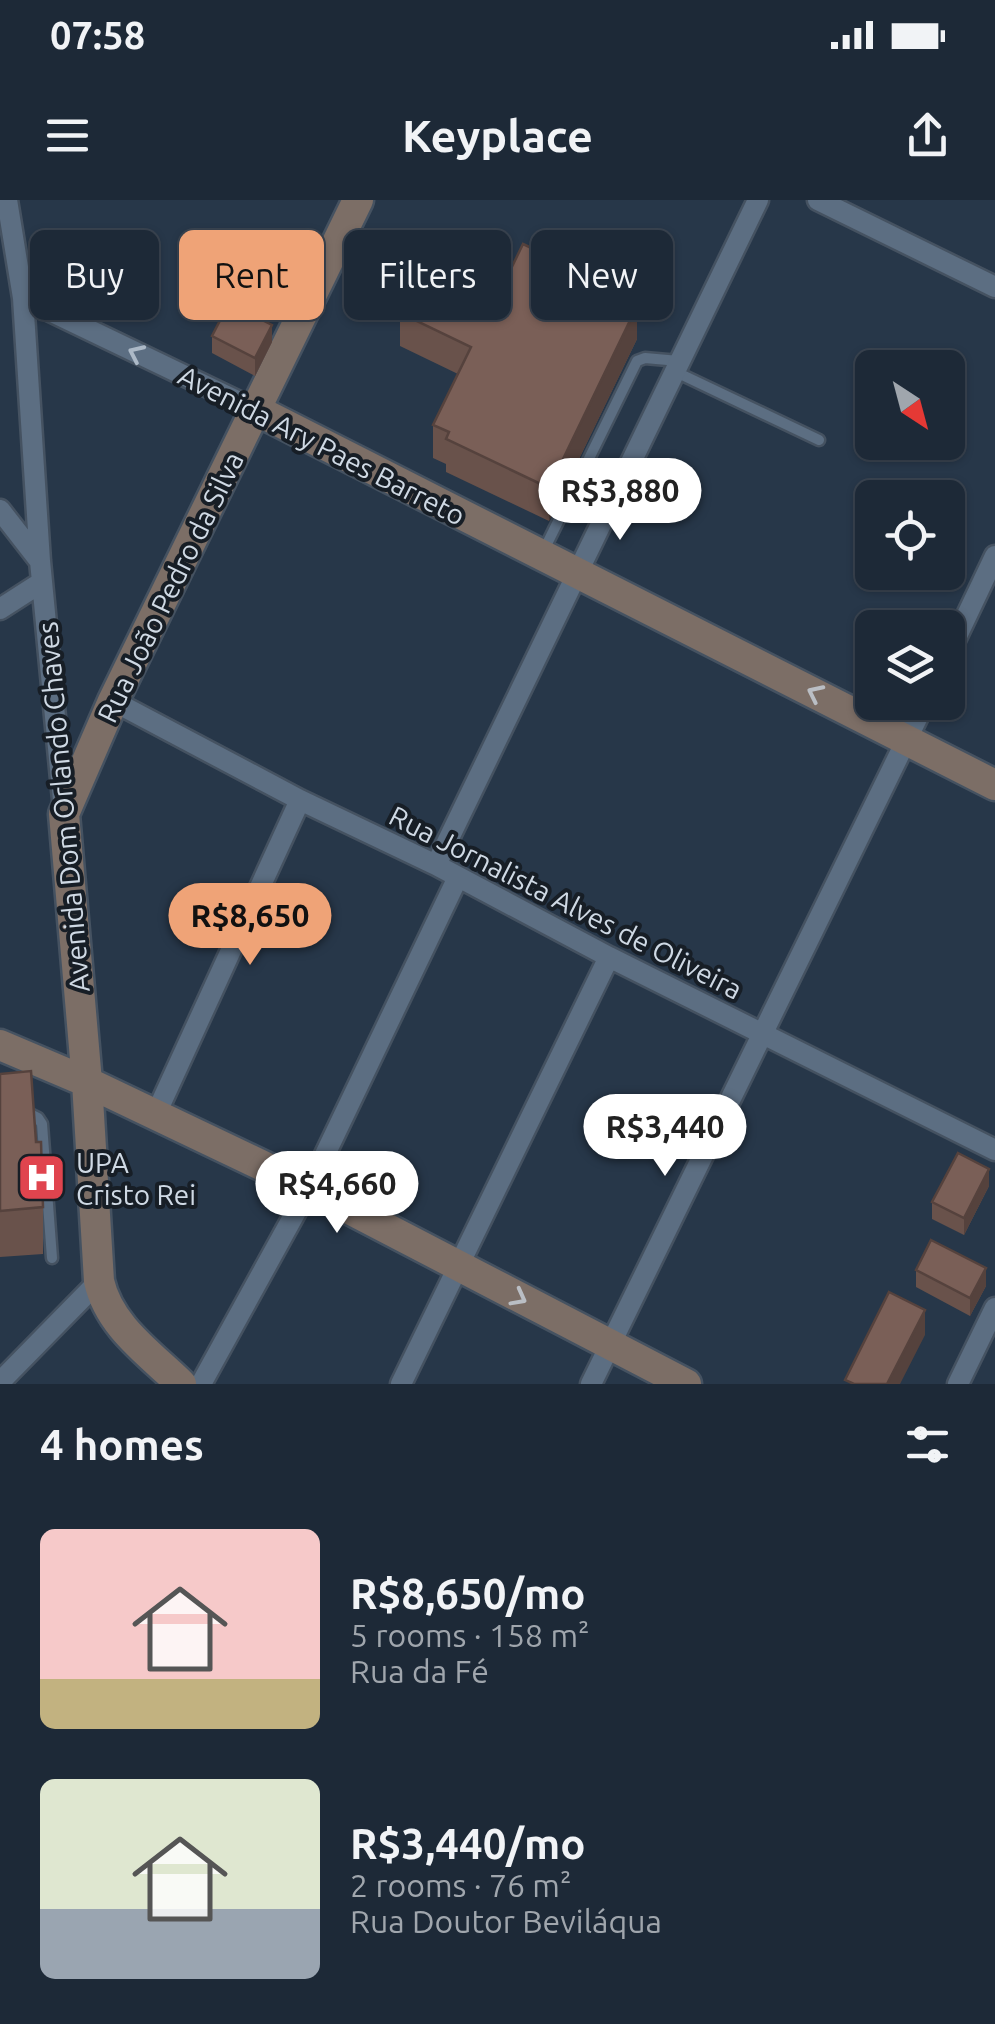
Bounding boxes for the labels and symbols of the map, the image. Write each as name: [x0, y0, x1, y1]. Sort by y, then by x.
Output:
one-way arrow: [129, 345, 147, 365]
north arrow: [855, 350, 965, 460]
street label: Avenida Ary Paes Barreto: [174, 359, 470, 531]
street label: Rua João Pedro da Silva: [91, 447, 249, 727]
pin: R$3,880: [528, 458, 712, 543]
street label: Avenida Dom Orlando Chaves: [31, 621, 95, 993]
one-way arrow: [807, 685, 825, 705]
street label: Rua Jornalista Alves de Oliveira: [385, 799, 747, 1005]
pin: R$8,650: [158, 883, 342, 968]
pin: R$3,440: [573, 1094, 757, 1179]
place label: UPA Cristo Rei: [76, 1147, 196, 1210]
pin: R$4,660: [245, 1151, 429, 1236]
hospital icon: UPA Cristo Rei: [15, 1152, 67, 1204]
one-way arrow: [508, 1286, 526, 1305]

